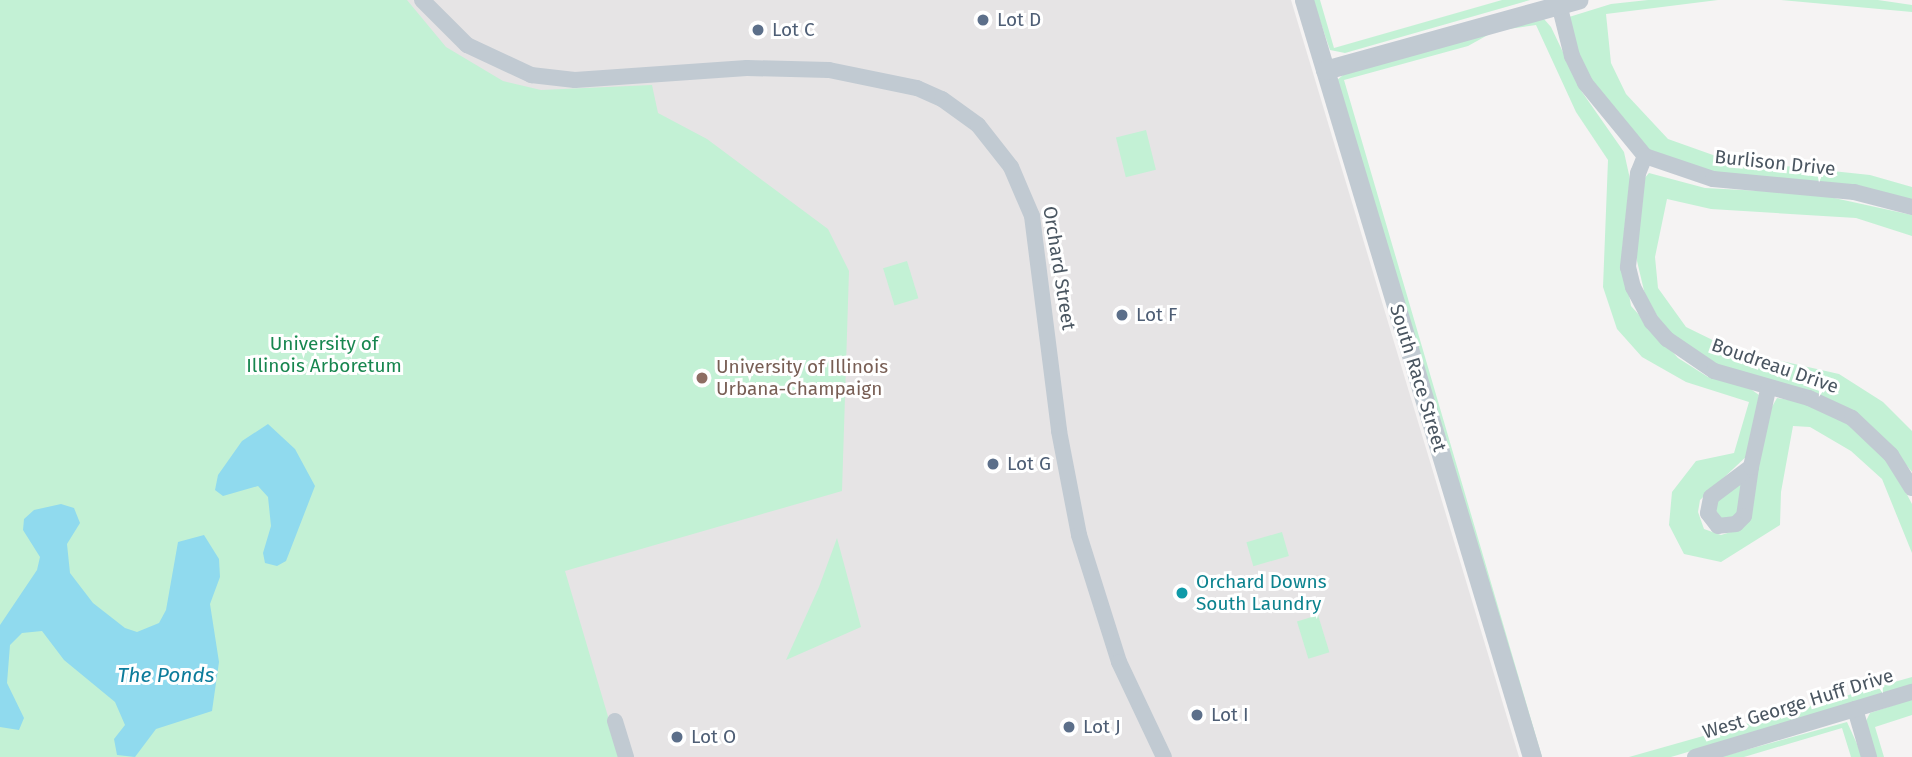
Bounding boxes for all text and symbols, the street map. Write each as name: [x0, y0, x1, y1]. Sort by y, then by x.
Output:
place label: Lot D: [997, 9, 1041, 31]
marker: Lot D: [975, 12, 991, 28]
place label: Lot C: [772, 19, 815, 41]
marker: Lot C: [750, 22, 766, 38]
street label: Burlison Drive: [1713, 145, 1837, 181]
street label: Orchard Street: [1038, 204, 1080, 332]
street label: South Race Street: [1385, 302, 1451, 454]
place label: Lot F: [1136, 304, 1177, 326]
marker: Lot F: [1114, 307, 1130, 323]
park label: University of Illinois Arboretum: [246, 333, 402, 377]
street label: Boudreau Drive: [1708, 334, 1842, 398]
place label: University of Illinois Urbana-Champaign: [716, 356, 888, 400]
marker: University of Illinois Urbana-Champaign: [694, 370, 710, 386]
place label: Lot G: [1007, 453, 1051, 475]
marker: Lot G: [985, 456, 1001, 472]
place label: Orchard Downs South Laundry: [1196, 571, 1327, 615]
marker: Orchard Downs South Laundry: [1174, 585, 1190, 601]
water label: The Ponds: [118, 662, 214, 688]
street label: West George Huff Drive: [1700, 664, 1896, 744]
place label: Lot I: [1211, 704, 1249, 726]
marker: Lot I: [1189, 707, 1205, 723]
place label: Lot J: [1083, 716, 1121, 738]
marker: Lot J: [1061, 719, 1077, 735]
place label: Lot O: [691, 726, 736, 748]
marker: Lot O: [669, 729, 685, 745]

